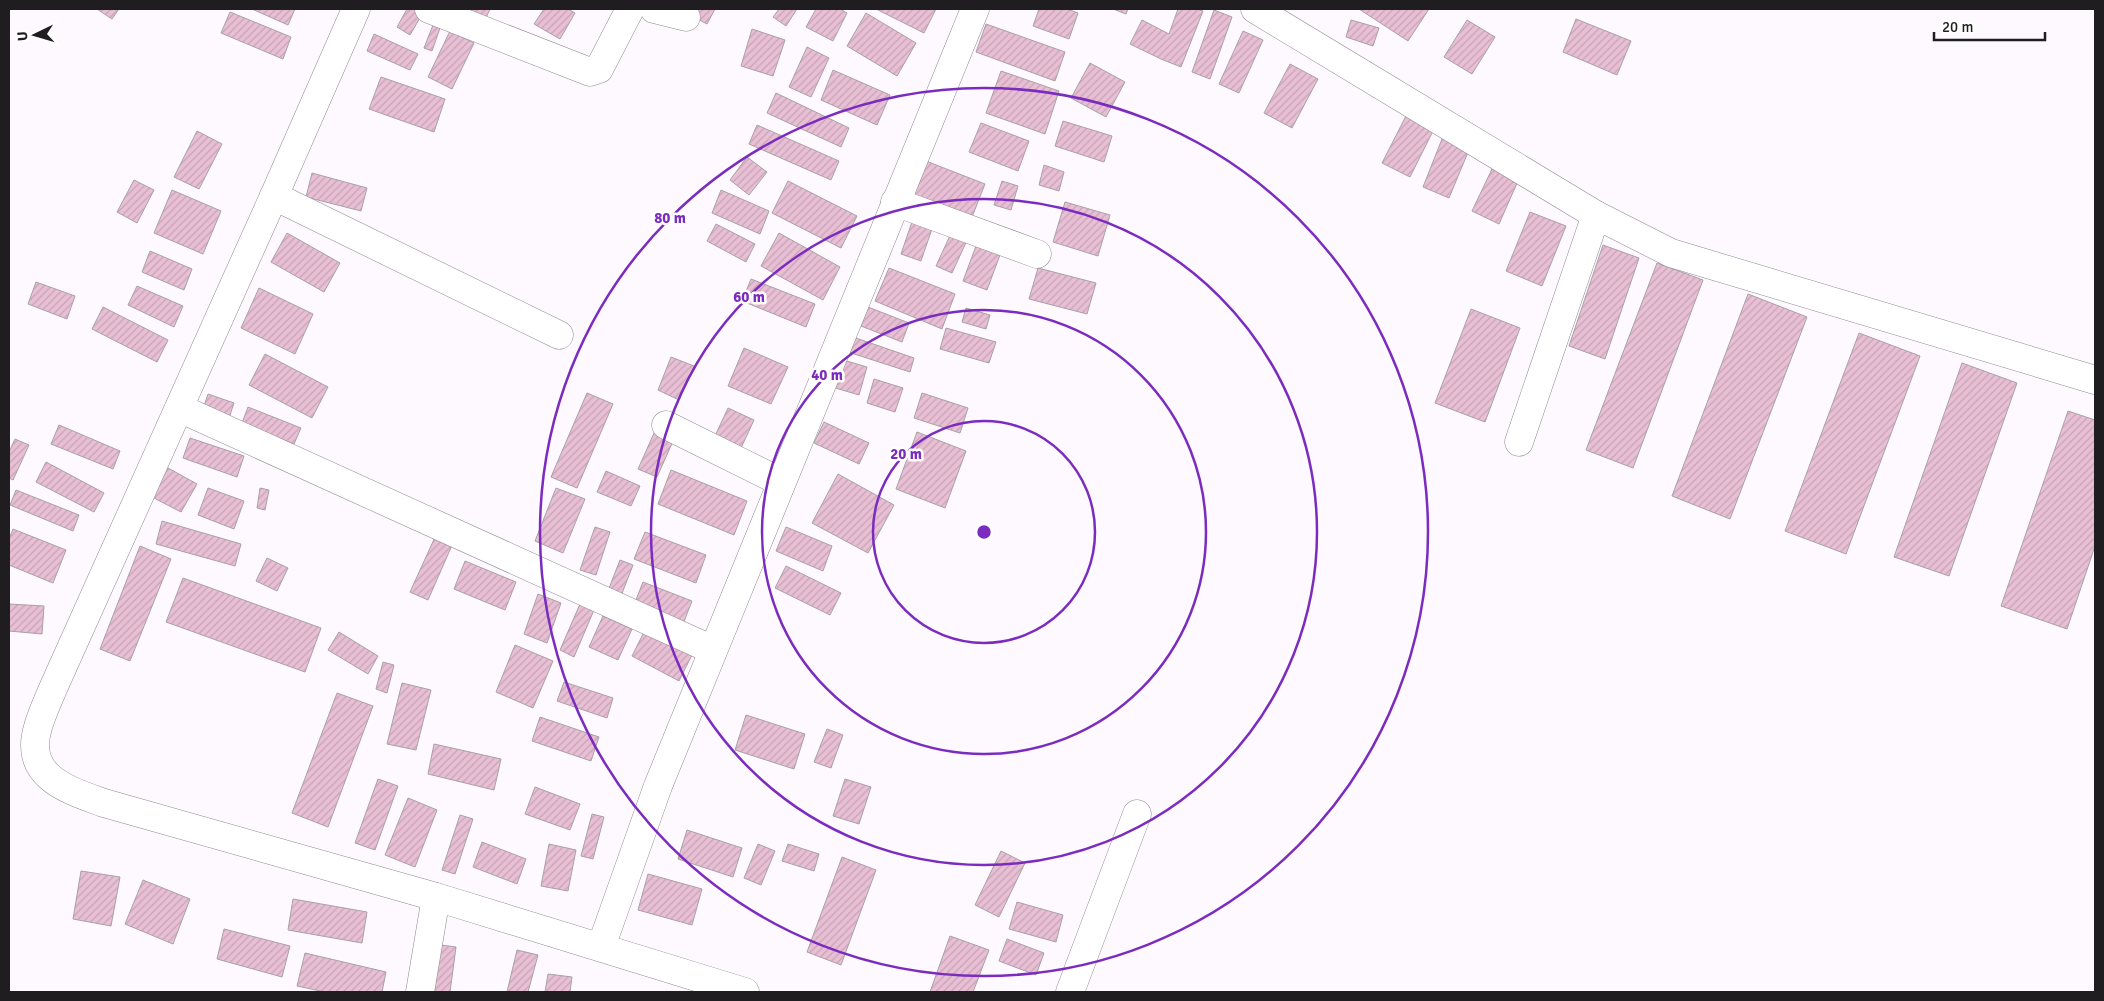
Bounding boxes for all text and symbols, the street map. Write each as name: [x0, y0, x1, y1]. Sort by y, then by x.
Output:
north arrow: [10, 10, 60, 60]
scale bar: [1934, 10, 2045, 42]
text: 20 m: [1942, 18, 1973, 36]
text: U: [14, 31, 31, 42]
text: 80 m: [654, 209, 686, 227]
text: 60 m: [733, 288, 765, 306]
text: 40 m: [811, 366, 843, 384]
text: 20 m: [890, 445, 922, 463]
centre of rings: [975, 523, 993, 541]

